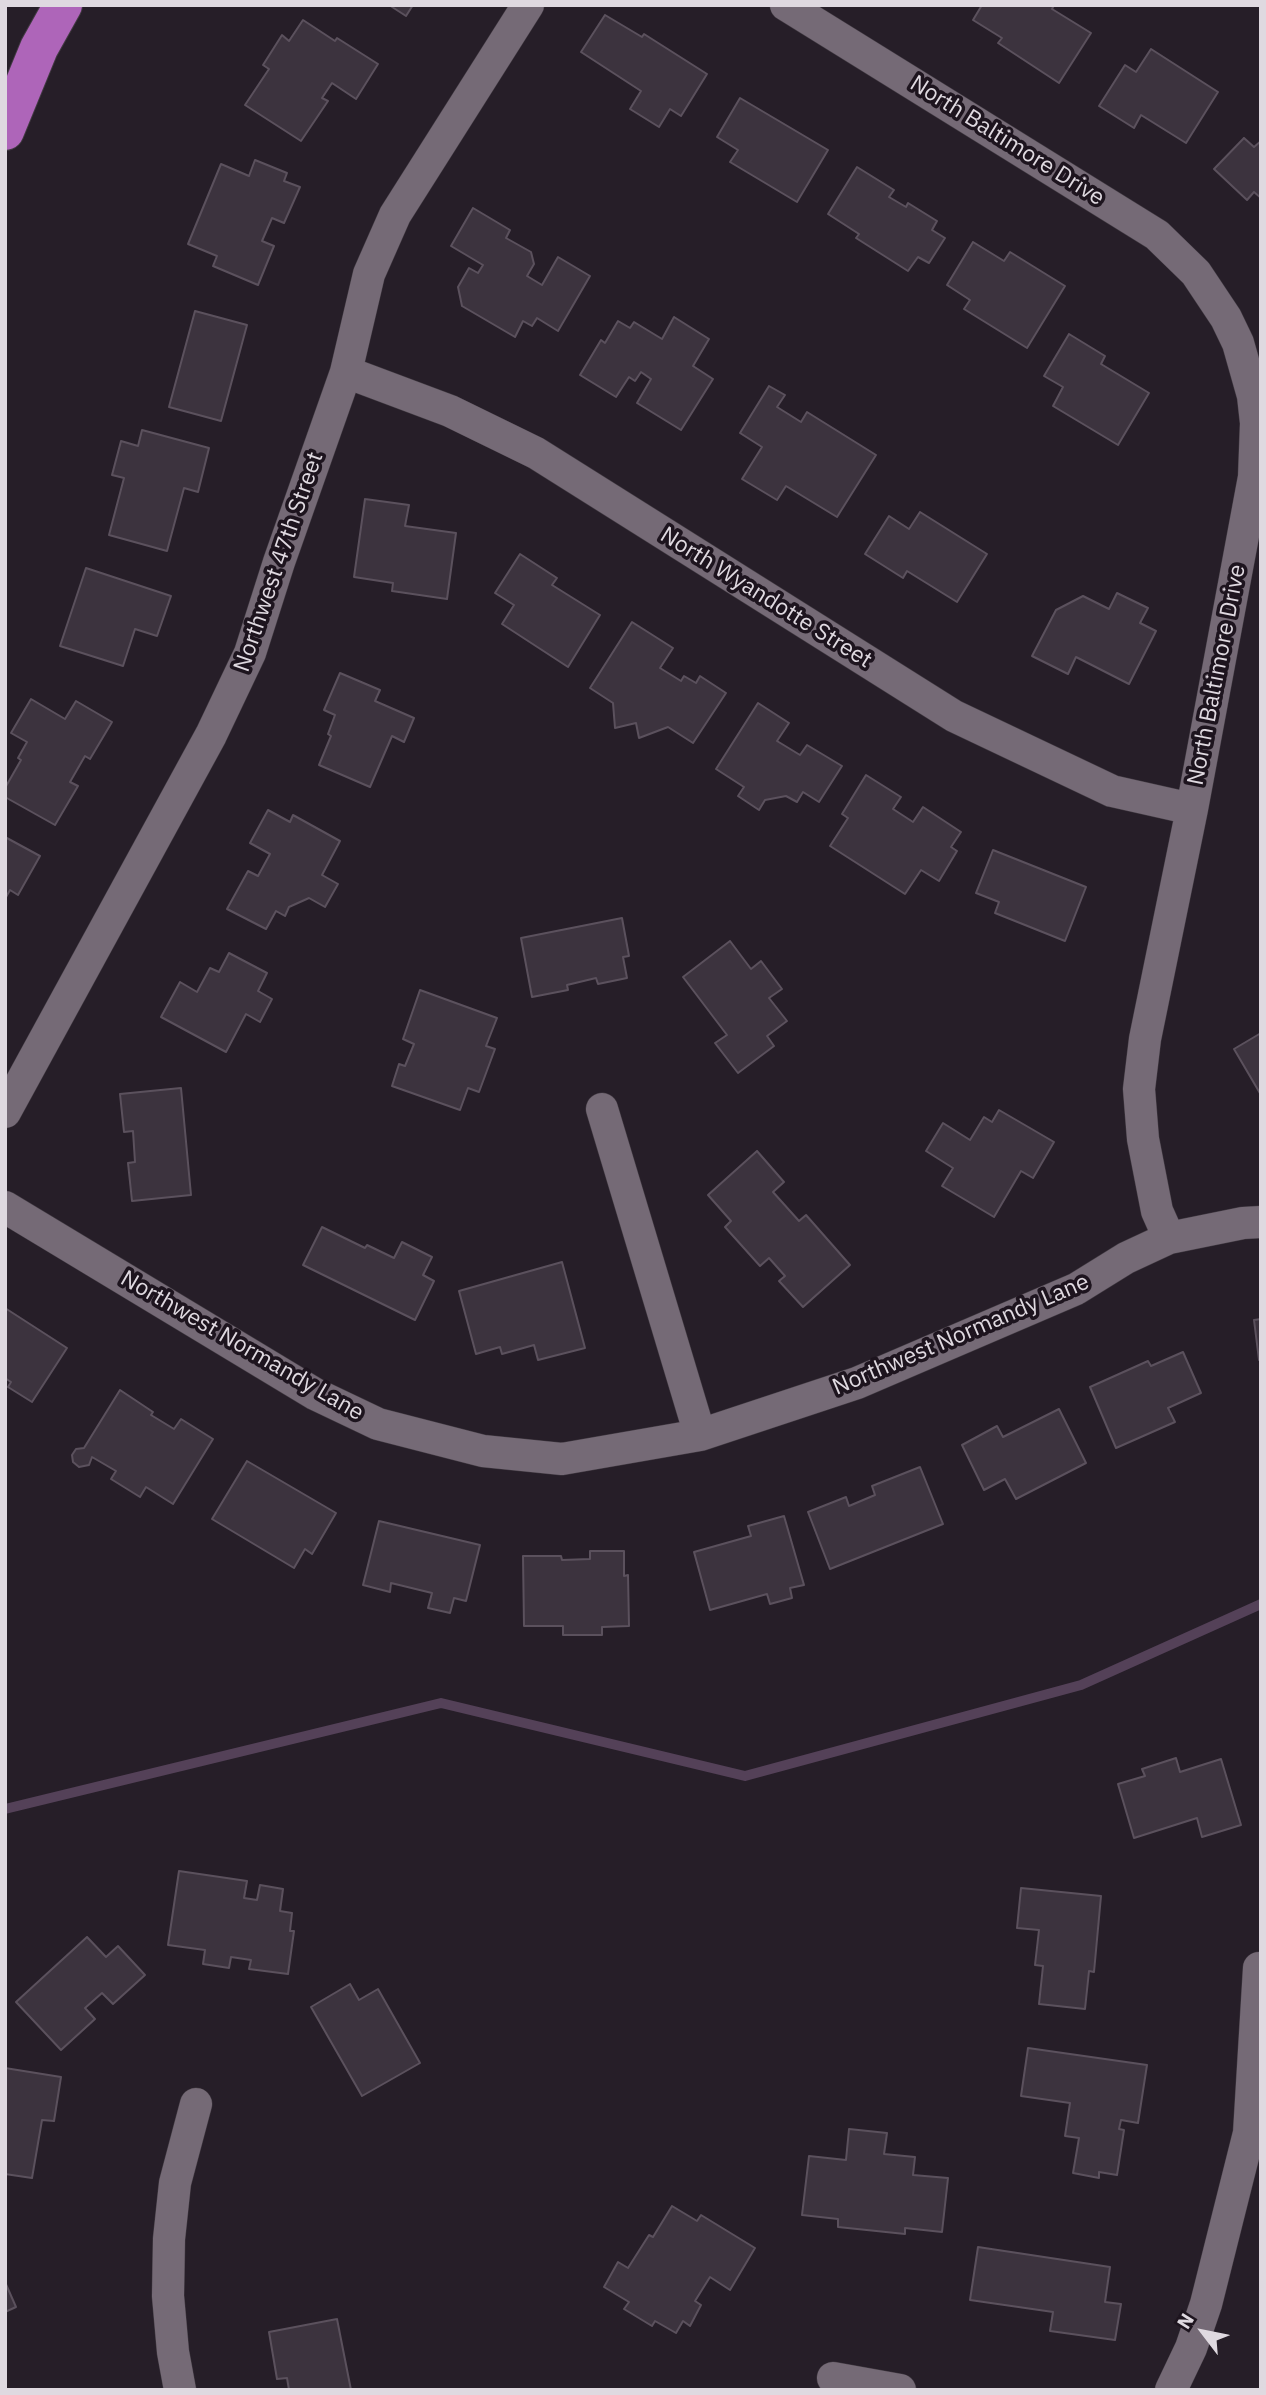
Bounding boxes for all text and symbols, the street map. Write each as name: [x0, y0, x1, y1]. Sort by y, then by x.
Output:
street label: North Baltimore Drive: [905, 70, 1109, 212]
street label: Northwest 47th Street: [228, 448, 330, 676]
street label: North Wyandotte Street: [655, 522, 877, 674]
street label: North Baltimore Drive: [1182, 562, 1252, 788]
street label: Northwest Normandy Lane: [116, 1265, 368, 1427]
street label: Northwest Normandy Lane: [829, 1268, 1093, 1402]
north arrow: [1168, 2297, 1238, 2367]
text: N: [1171, 2309, 1199, 2333]

